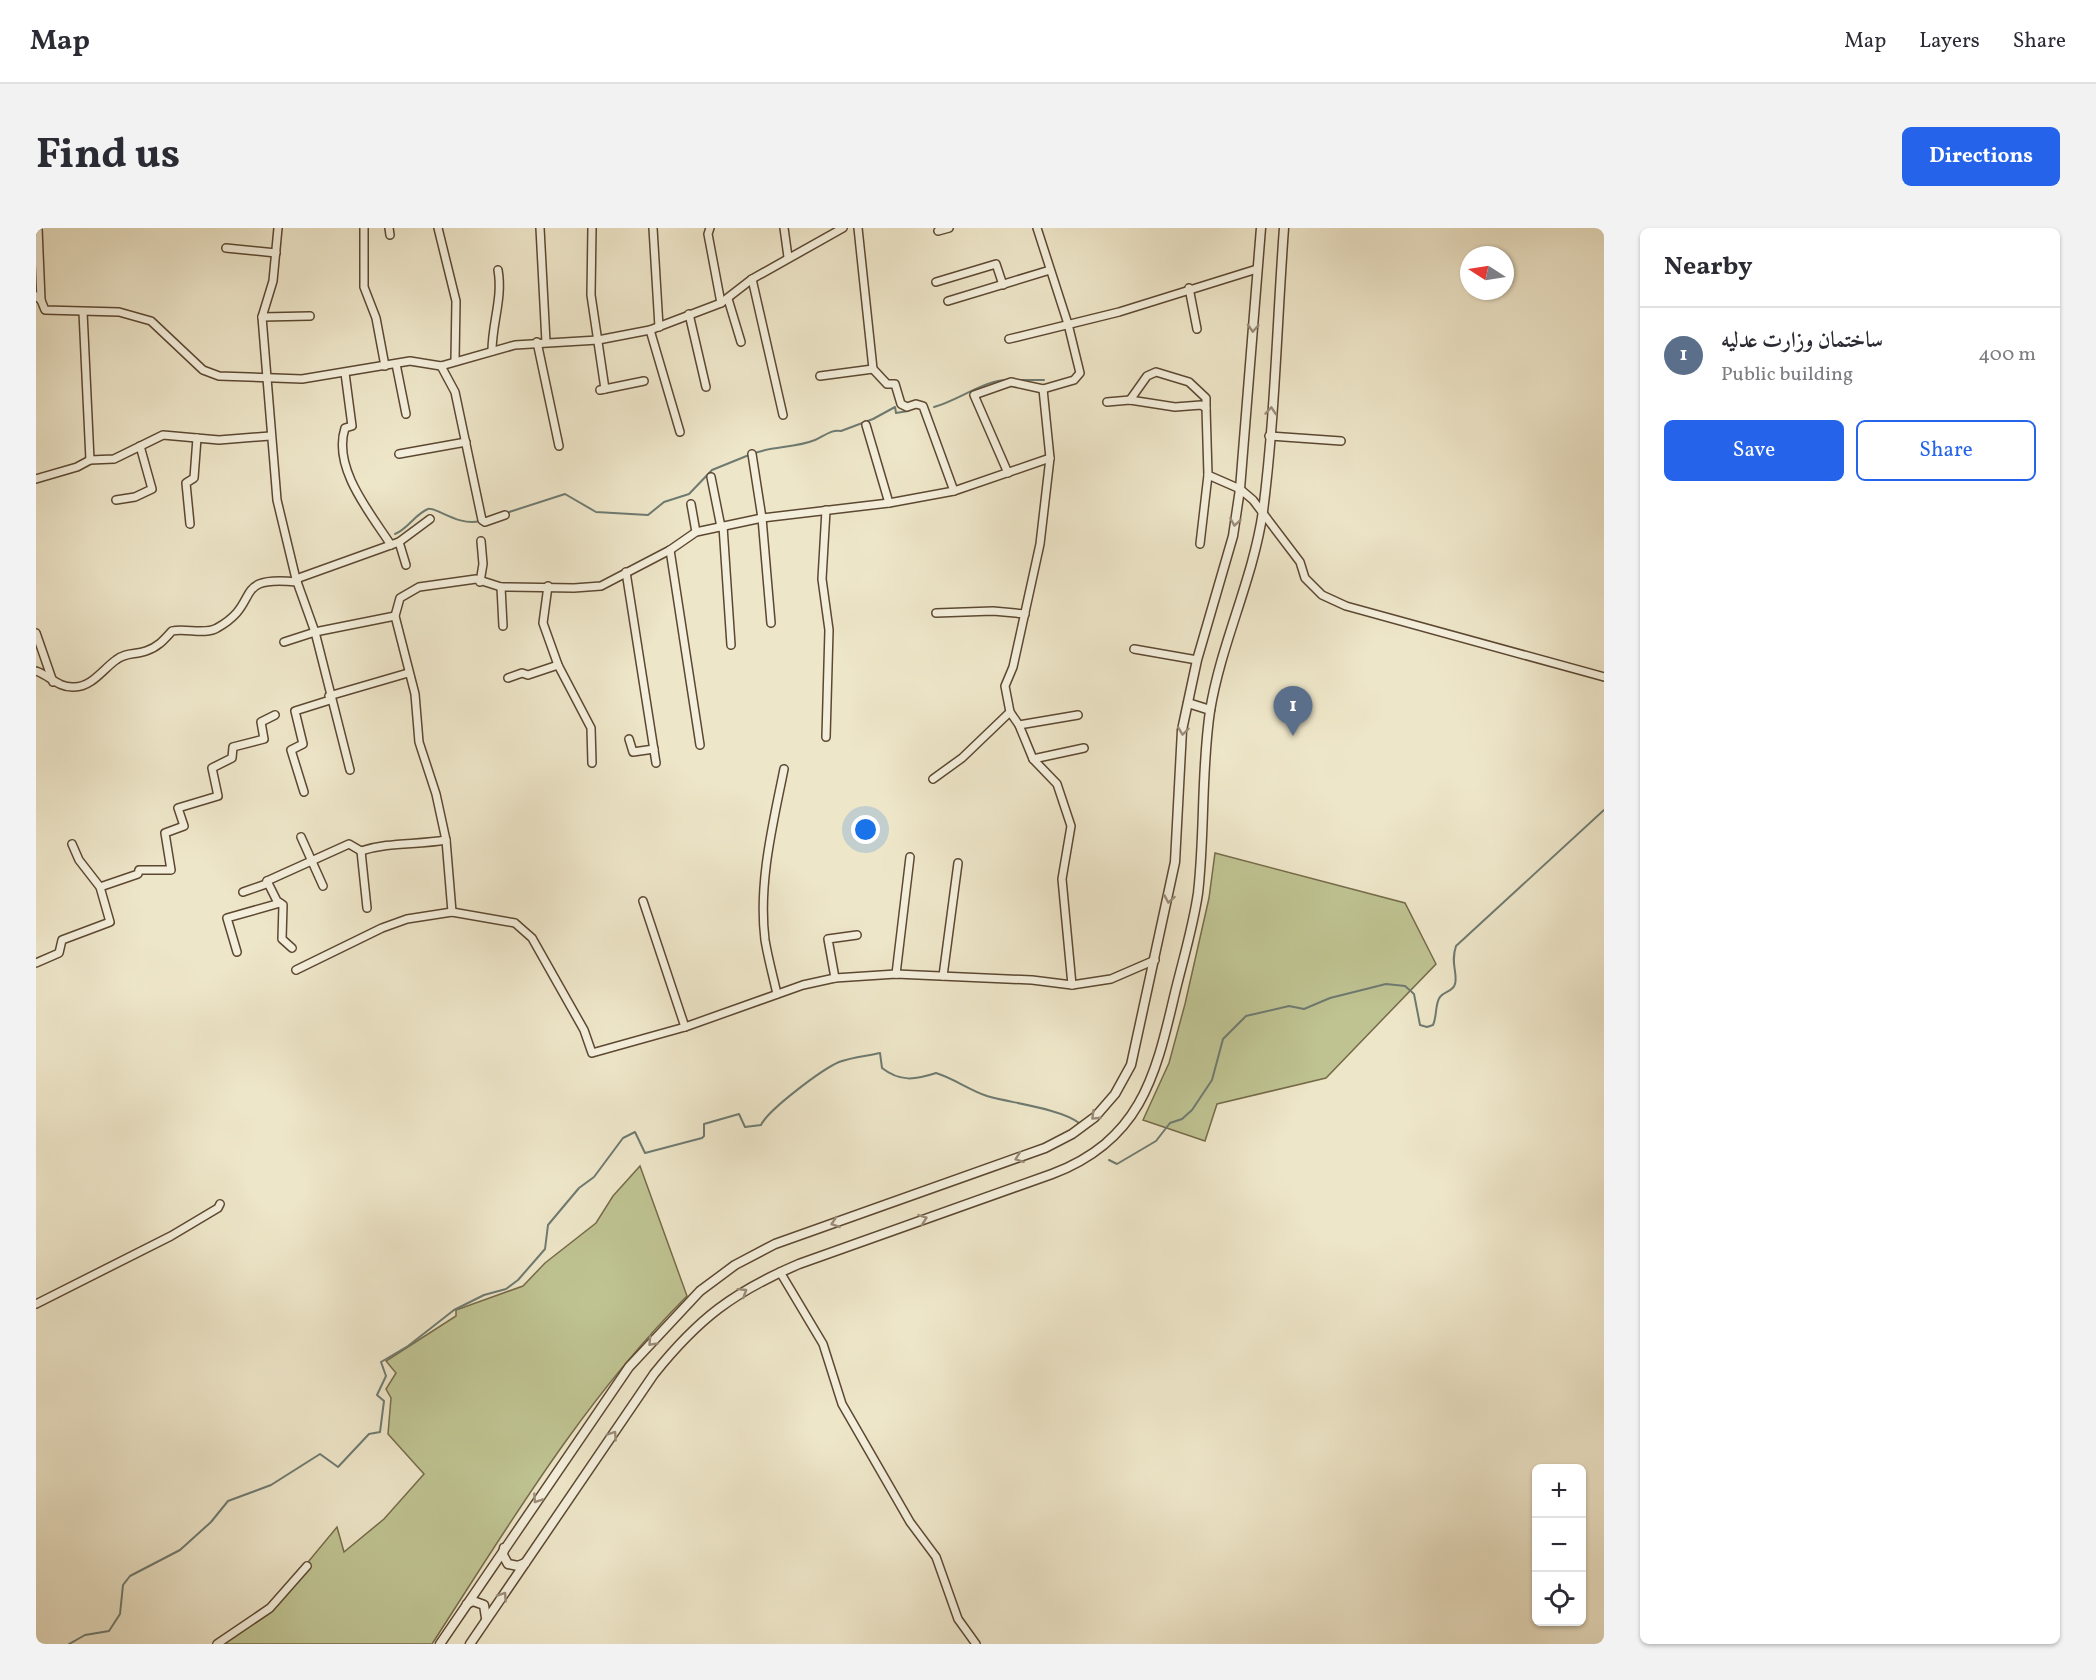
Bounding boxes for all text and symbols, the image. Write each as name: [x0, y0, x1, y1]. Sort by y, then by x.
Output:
text: Map: [30, 22, 90, 61]
text: Map: [1844, 27, 1886, 56]
text: Layers: [1919, 27, 1980, 56]
text: Share: [2013, 27, 2066, 56]
text: Find us: [36, 127, 180, 186]
button: Directions: [1902, 127, 2060, 186]
north arrow: [1460, 246, 1514, 300]
text: Nearby: [1664, 249, 1753, 285]
one-way arrow: [1247, 323, 1260, 332]
text: ساختمان وزارت عدلیه: [1721, 326, 1883, 357]
text: 1: [1679, 341, 1688, 369]
text: 400 m: [1978, 341, 2036, 369]
text: Public building: [1721, 361, 1853, 389]
one-way arrow: [1264, 406, 1277, 415]
button: Save: [1664, 420, 1844, 481]
button: Share: [1856, 420, 2036, 481]
one-way arrow: [1229, 516, 1242, 526]
pin: 1: [1274, 686, 1312, 736]
one-way arrow: [1177, 726, 1189, 736]
your location: [851, 815, 880, 844]
one-way arrow: [1163, 894, 1176, 904]
one-way arrow: [1091, 1109, 1101, 1120]
one-way arrow: [1014, 1150, 1025, 1163]
one-way arrow: [917, 1214, 928, 1227]
one-way arrow: [830, 1215, 841, 1228]
one-way arrow: [736, 1289, 747, 1300]
one-way arrow: [648, 1335, 659, 1345]
one-way arrow: [606, 1431, 617, 1442]
map controls: [1532, 1464, 1586, 1626]
button: +: [1532, 1464, 1586, 1518]
one-way arrow: [533, 1492, 544, 1503]
button: −: [1532, 1518, 1586, 1572]
button: locate: [1532, 1572, 1586, 1626]
one-way arrow: [496, 1591, 507, 1602]

